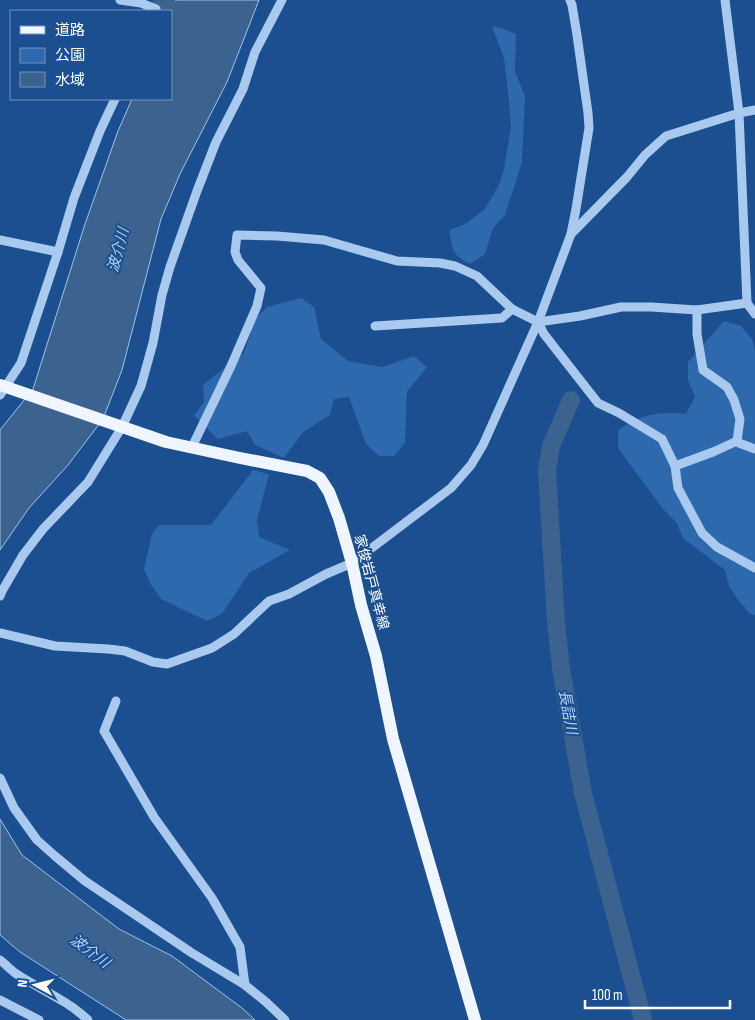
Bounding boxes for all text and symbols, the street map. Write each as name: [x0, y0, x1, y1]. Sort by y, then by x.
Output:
legend: [10, 10, 172, 100]
text: 道路: [55, 21, 85, 40]
text: 公園: [55, 46, 85, 65]
text: 水域: [55, 71, 85, 90]
water label: 波介川: [103, 224, 134, 274]
street label: 家俊岩戸真幸線: [351, 533, 392, 632]
water label: 長詰川: [554, 688, 581, 738]
water label: 波介川: [66, 930, 115, 974]
north arrow: [10, 960, 60, 1010]
scale bar: [585, 978, 730, 1010]
text: N: [14, 979, 31, 988]
text: 100 m: [592, 986, 623, 1005]

